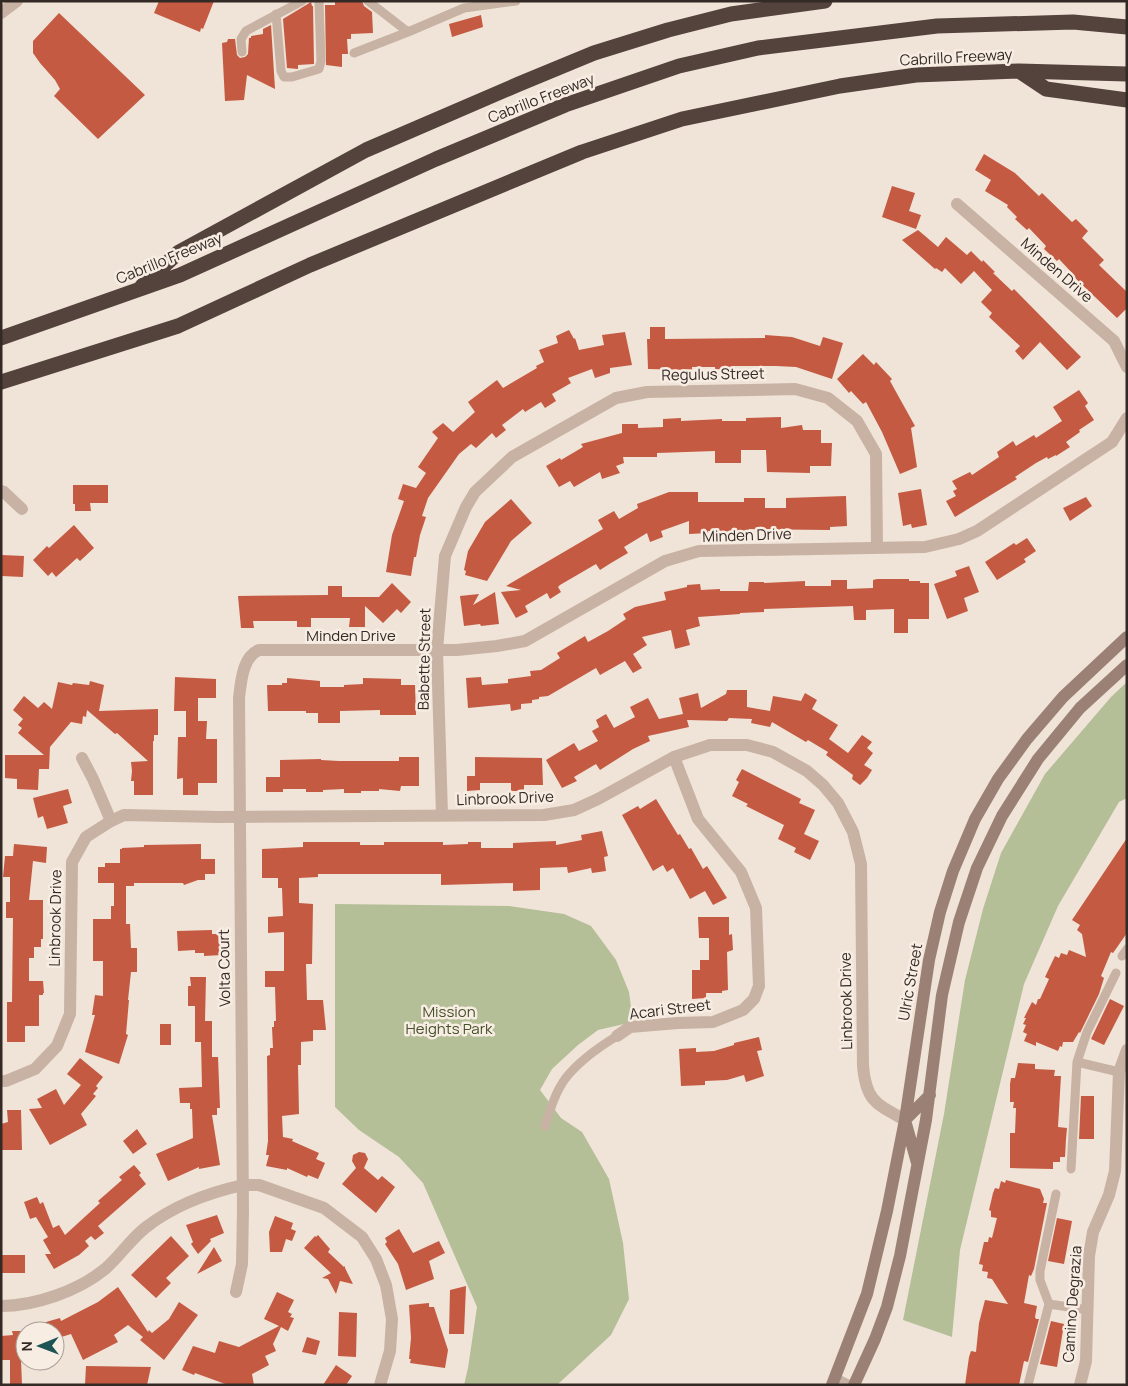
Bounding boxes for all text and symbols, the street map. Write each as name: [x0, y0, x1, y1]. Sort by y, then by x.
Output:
street label: Cabrillo Freeway: [899, 44, 1013, 70]
street label: Cabrillo Freeway: [485, 68, 597, 128]
street label: Cabrillo Freeway: [113, 227, 225, 289]
street label: Minden Drive: [1016, 233, 1098, 307]
street label: Regulus Street: [661, 363, 765, 385]
street label: Minden Drive: [702, 523, 792, 547]
street label: Babette Street: [413, 608, 435, 710]
street label: Minden Drive: [306, 625, 396, 646]
street label: Linbrook Drive: [456, 786, 554, 810]
street label: Linbrook Drive: [44, 869, 66, 967]
street label: Volta Court: [213, 929, 235, 1007]
street label: Ulric Street: [893, 942, 927, 1022]
street label: Linbrook Drive: [835, 952, 857, 1050]
street label: Acari Street: [628, 994, 712, 1024]
park label: Mission Heights Park: [405, 1001, 493, 1039]
street label: Camino Degrazia: [1057, 1245, 1087, 1363]
north arrow: [15, 1321, 65, 1371]
text: N: [17, 1341, 36, 1351]

